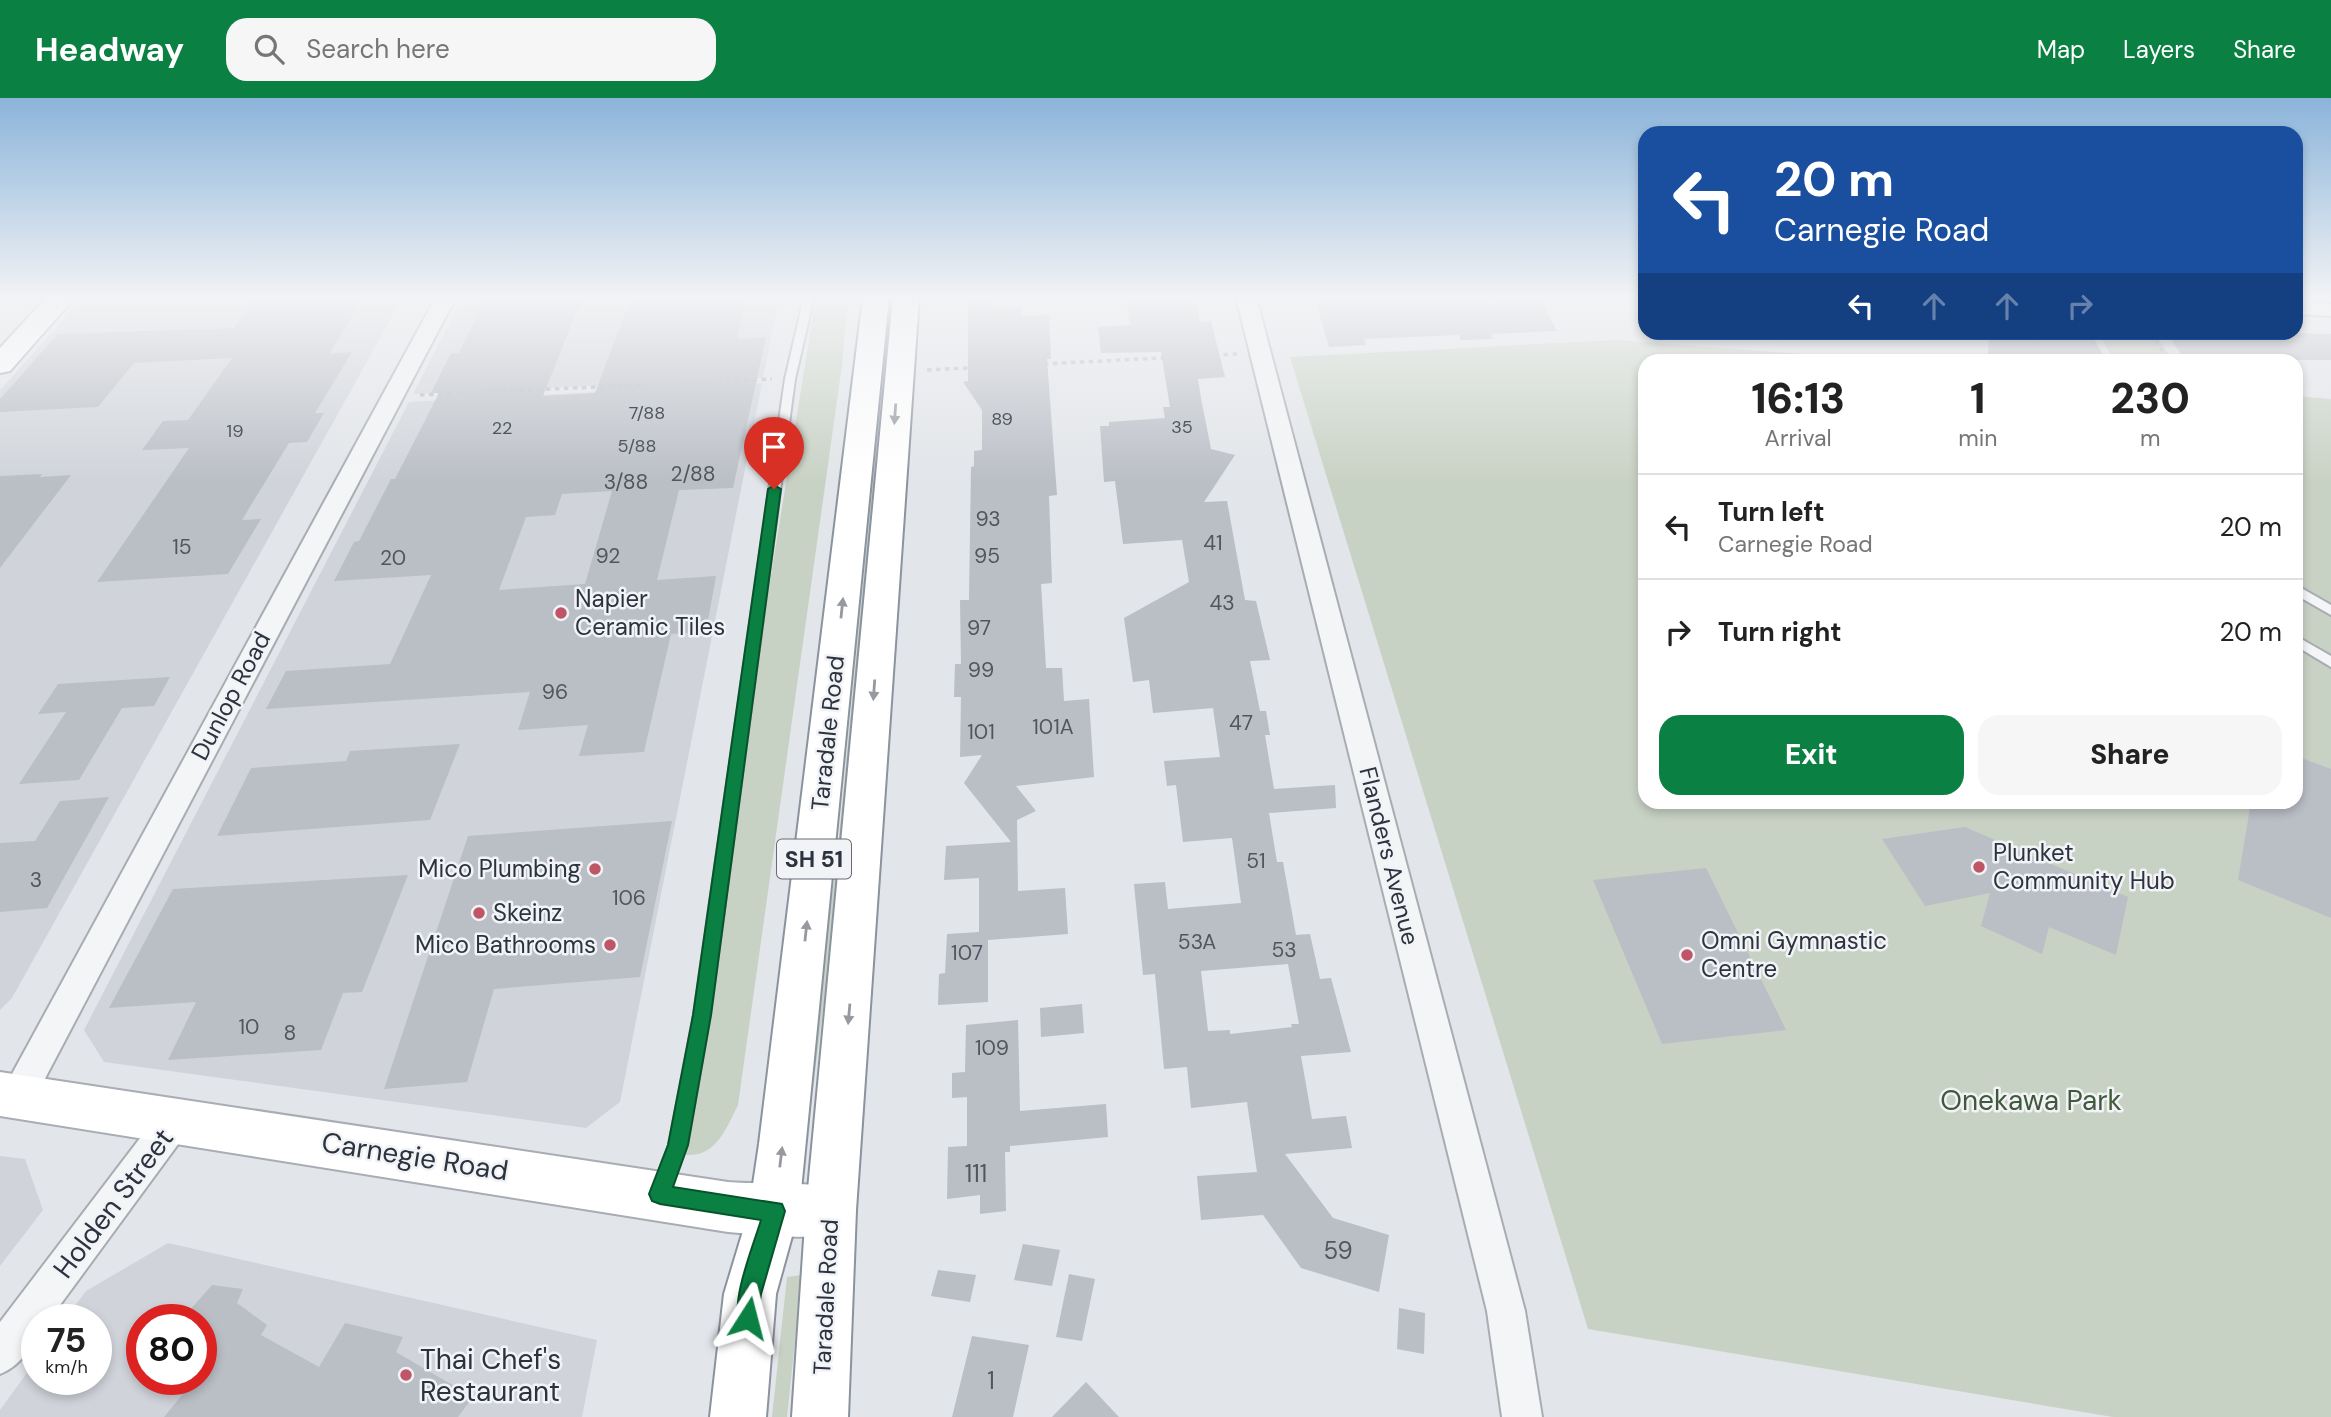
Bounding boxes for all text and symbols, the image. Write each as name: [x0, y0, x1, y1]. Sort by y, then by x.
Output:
search box: [226, 18, 716, 81]
text: Headway: [35, 28, 184, 71]
icon: search: [250, 30, 288, 68]
text: Search here: [306, 32, 450, 66]
text: Map: [2037, 34, 2085, 65]
text: Layers: [2123, 34, 2195, 65]
text: Share: [2233, 34, 2296, 65]
text: 20 m: [1774, 147, 1894, 211]
icon: left: [1659, 154, 1750, 245]
text: Carnegie Road: [1774, 209, 1989, 251]
icon: left: [1842, 287, 1880, 325]
icon: ahead: [1915, 287, 1953, 325]
icon: ahead: [1988, 287, 2026, 325]
icon: right: [2061, 287, 2099, 325]
text: 16:13: [1751, 371, 1845, 426]
text: 1: [1970, 371, 1986, 426]
text: 230: [2111, 371, 2190, 426]
house number: 7/88: [629, 401, 665, 425]
one-way arrow: [889, 403, 900, 425]
house number: 89: [991, 407, 1013, 431]
house number: 35: [1171, 415, 1193, 439]
house number: 22: [492, 416, 512, 440]
pin: [744, 417, 804, 489]
house number: 19: [227, 419, 243, 443]
text: Arrival: [1765, 423, 1832, 453]
text: min: [1958, 423, 1997, 453]
text: m: [2140, 423, 2160, 453]
icon: arrive: [755, 428, 793, 466]
house number: 5/88: [618, 434, 656, 458]
house number: 2/88: [670, 460, 716, 488]
house number: 3/88: [604, 468, 648, 496]
text: Turn left: [1718, 495, 1825, 529]
house number: 93: [975, 505, 1001, 533]
icon: left: [1659, 508, 1697, 546]
text: 20 m: [2219, 510, 2282, 544]
house number: 41: [1203, 529, 1223, 557]
text: Carnegie Road: [1718, 529, 1873, 559]
house number: 15: [172, 533, 192, 561]
house number: 92: [596, 542, 620, 570]
house number: 95: [974, 542, 1000, 570]
house number: 20: [380, 544, 406, 572]
place label: Napier Ceramic Tiles: [575, 583, 725, 642]
house number: 43: [1209, 589, 1235, 617]
one-way arrow: [837, 596, 848, 618]
marker: Napier Ceramic Tiles: [553, 605, 569, 621]
icon: right: [1659, 613, 1697, 651]
house number: 97: [967, 614, 991, 642]
text: Turn right: [1718, 615, 1842, 649]
text: 20 m: [2219, 615, 2282, 649]
street label: Dunlop Road: [184, 626, 277, 765]
street label: Taradale Road: [804, 654, 851, 812]
house number: 99: [968, 656, 994, 684]
house number: 96: [542, 678, 568, 706]
one-way arrow: [868, 679, 879, 701]
house number: 47: [1229, 709, 1253, 737]
house number: 101A: [1032, 713, 1074, 741]
button: Exit: [1659, 715, 1964, 795]
button: Share: [1978, 715, 2282, 795]
house number: 101: [967, 718, 995, 746]
street label: Flanders Avenue: [1352, 764, 1427, 948]
place label: Plunket Community Hub: [1993, 837, 2175, 896]
road number: SH 51: [777, 839, 851, 878]
house number: 51: [1246, 847, 1266, 875]
place label: Mico Plumbing: [418, 853, 581, 884]
marker: Plunket Community Hub: [1971, 859, 1987, 875]
marker: Mico Plumbing: [587, 861, 603, 877]
house number: 3: [30, 866, 42, 894]
house number: 106: [612, 884, 646, 912]
place label: Skeinz: [493, 897, 562, 928]
marker: Skeinz: [471, 905, 487, 921]
one-way arrow: [801, 920, 812, 942]
place label: Omni Gymnastic Centre: [1701, 925, 1887, 984]
house number: 53A: [1178, 928, 1216, 956]
place label: Mico Bathrooms: [415, 929, 596, 960]
house number: 53: [1271, 936, 1297, 964]
marker: Mico Bathrooms: [602, 937, 618, 953]
house number: 107: [951, 939, 983, 967]
marker: Omni Gymnastic Centre: [1679, 947, 1695, 963]
one-way arrow: [843, 1003, 854, 1025]
house number: 10: [239, 1013, 259, 1041]
house number: 8: [284, 1019, 296, 1047]
house number: 109: [975, 1034, 1009, 1062]
park label: Onekawa Park: [1940, 1082, 2122, 1119]
street label: Holden Street: [45, 1121, 182, 1286]
street label: Carnegie Road: [319, 1123, 511, 1190]
one-way arrow: [776, 1146, 787, 1168]
house number: 111: [965, 1158, 987, 1189]
street label: Taradale Road: [806, 1218, 845, 1376]
house number: 59: [1323, 1235, 1353, 1266]
position arrow: [711, 1281, 785, 1355]
speed limit sign: 80: [126, 1304, 217, 1395]
text: 75: [47, 1317, 86, 1363]
place label: Thai Chef's Restaurant: [420, 1341, 561, 1410]
text: km/h: [45, 1355, 88, 1379]
house number: 1: [987, 1365, 995, 1396]
marker: Thai Chef's Restaurant: [398, 1367, 414, 1383]

